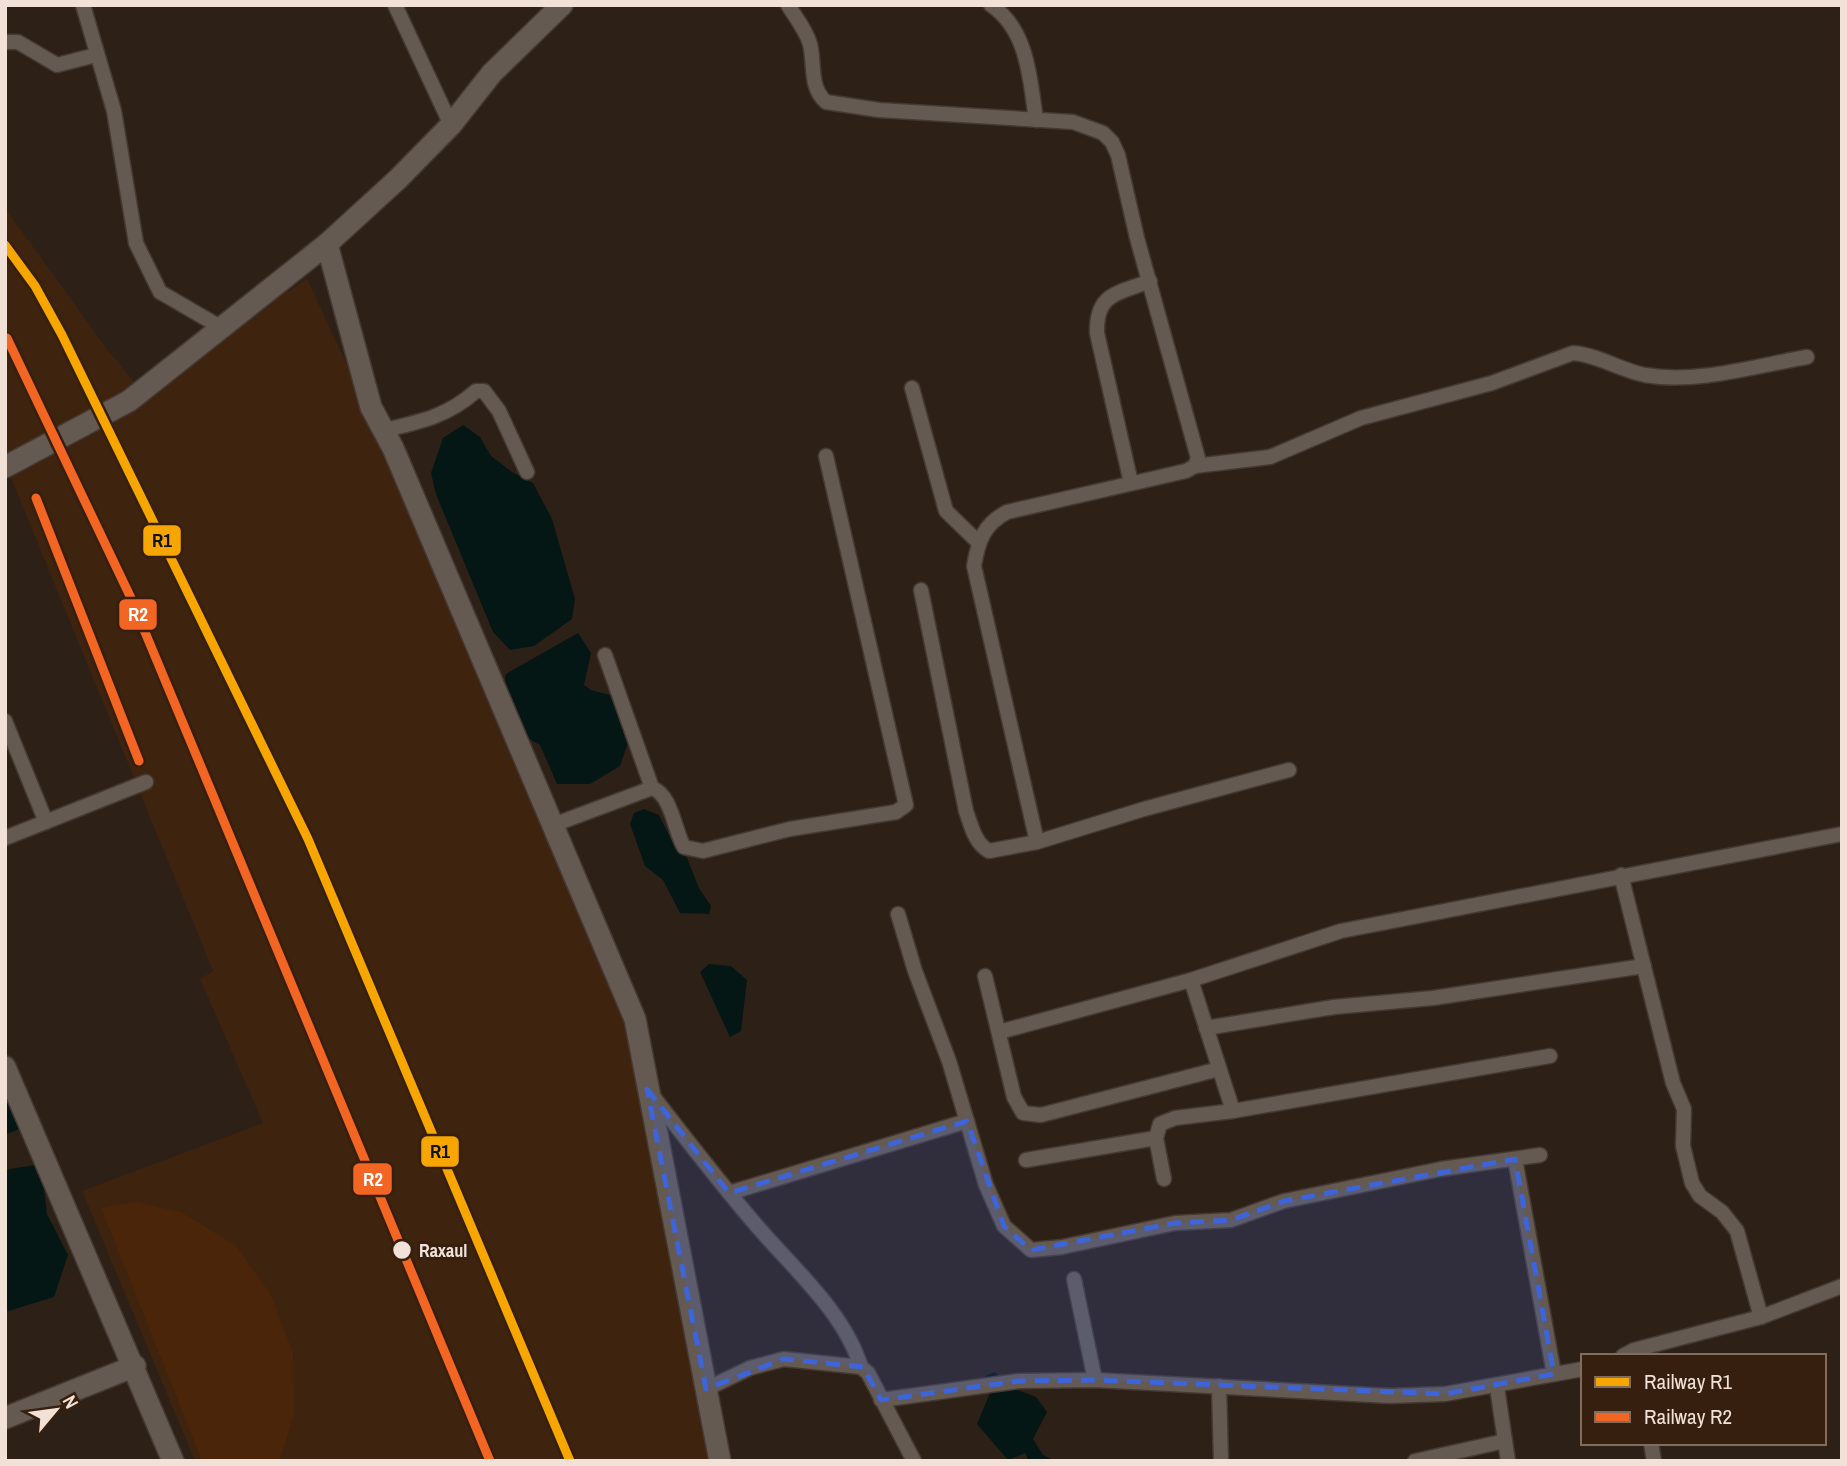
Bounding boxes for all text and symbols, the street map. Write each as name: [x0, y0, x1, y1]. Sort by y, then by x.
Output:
line badge: R1: [142, 524, 182, 557]
text: R1: [152, 527, 172, 553]
line badge: R2: [118, 598, 158, 631]
text: R2: [128, 601, 148, 627]
line badge: R1: [420, 1135, 460, 1168]
text: R1: [430, 1138, 450, 1164]
line badge: R2: [352, 1162, 393, 1196]
text: R2: [363, 1166, 383, 1192]
place label: Raxaul: [419, 1238, 467, 1263]
marker: Raxaul: [391, 1239, 413, 1261]
legend: [1581, 1354, 1826, 1445]
text: Railway R1: [1644, 1367, 1732, 1396]
north arrow: [21, 1375, 91, 1445]
text: N: [57, 1391, 85, 1413]
text: Railway R2: [1644, 1402, 1732, 1431]

